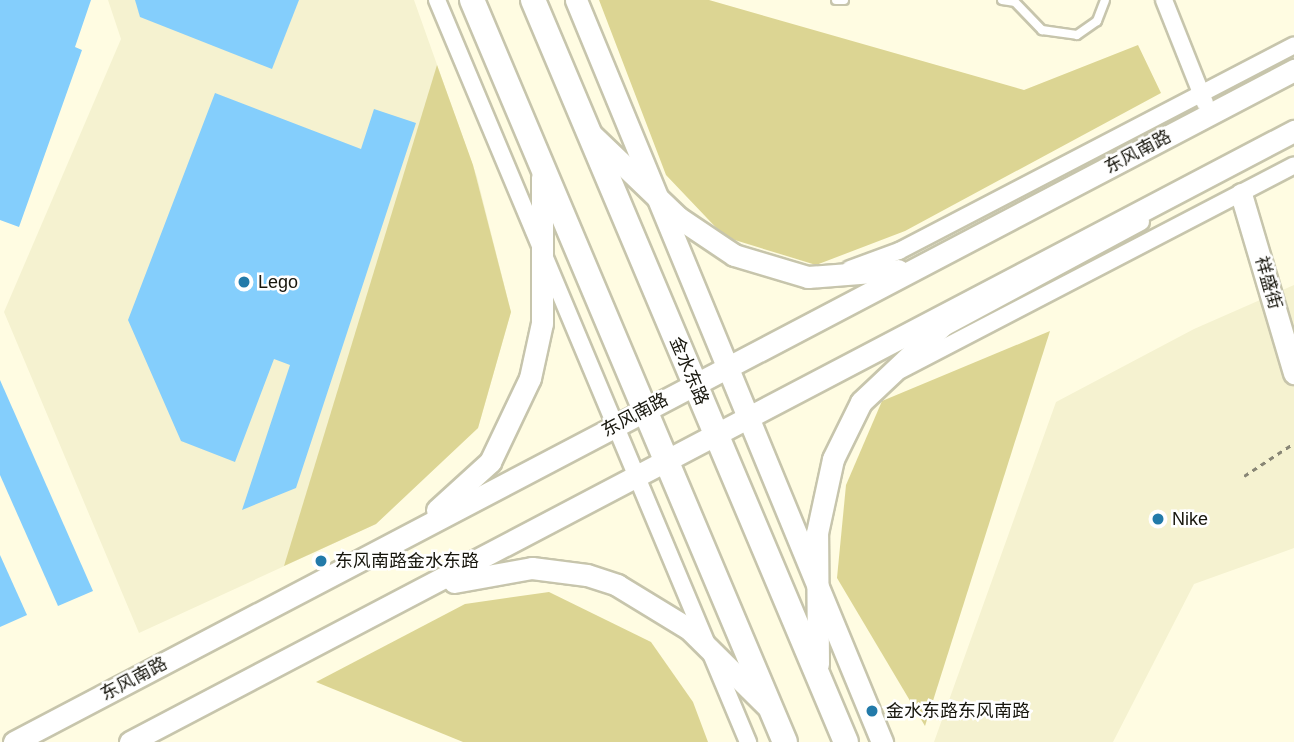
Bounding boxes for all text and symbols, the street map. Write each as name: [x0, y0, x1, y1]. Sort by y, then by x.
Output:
street label: 东风南路: [1101, 126, 1175, 178]
street label: 祥盛街: [1250, 254, 1286, 312]
place label: Lego: [258, 271, 298, 293]
marker: Lego: [236, 274, 252, 290]
street label: 金水东路: [665, 334, 713, 408]
street label: 东风南路: [598, 389, 672, 441]
place label: Nike: [1172, 508, 1208, 530]
marker: Nike: [1150, 511, 1166, 527]
place label: 东风南路金水东路: [335, 550, 479, 572]
marker: 东风南路金水东路: [313, 553, 329, 569]
street label: 东风南路: [97, 653, 171, 705]
place label: 金水东路东风南路: [886, 700, 1030, 722]
marker: 金水东路东风南路: [864, 703, 880, 719]

